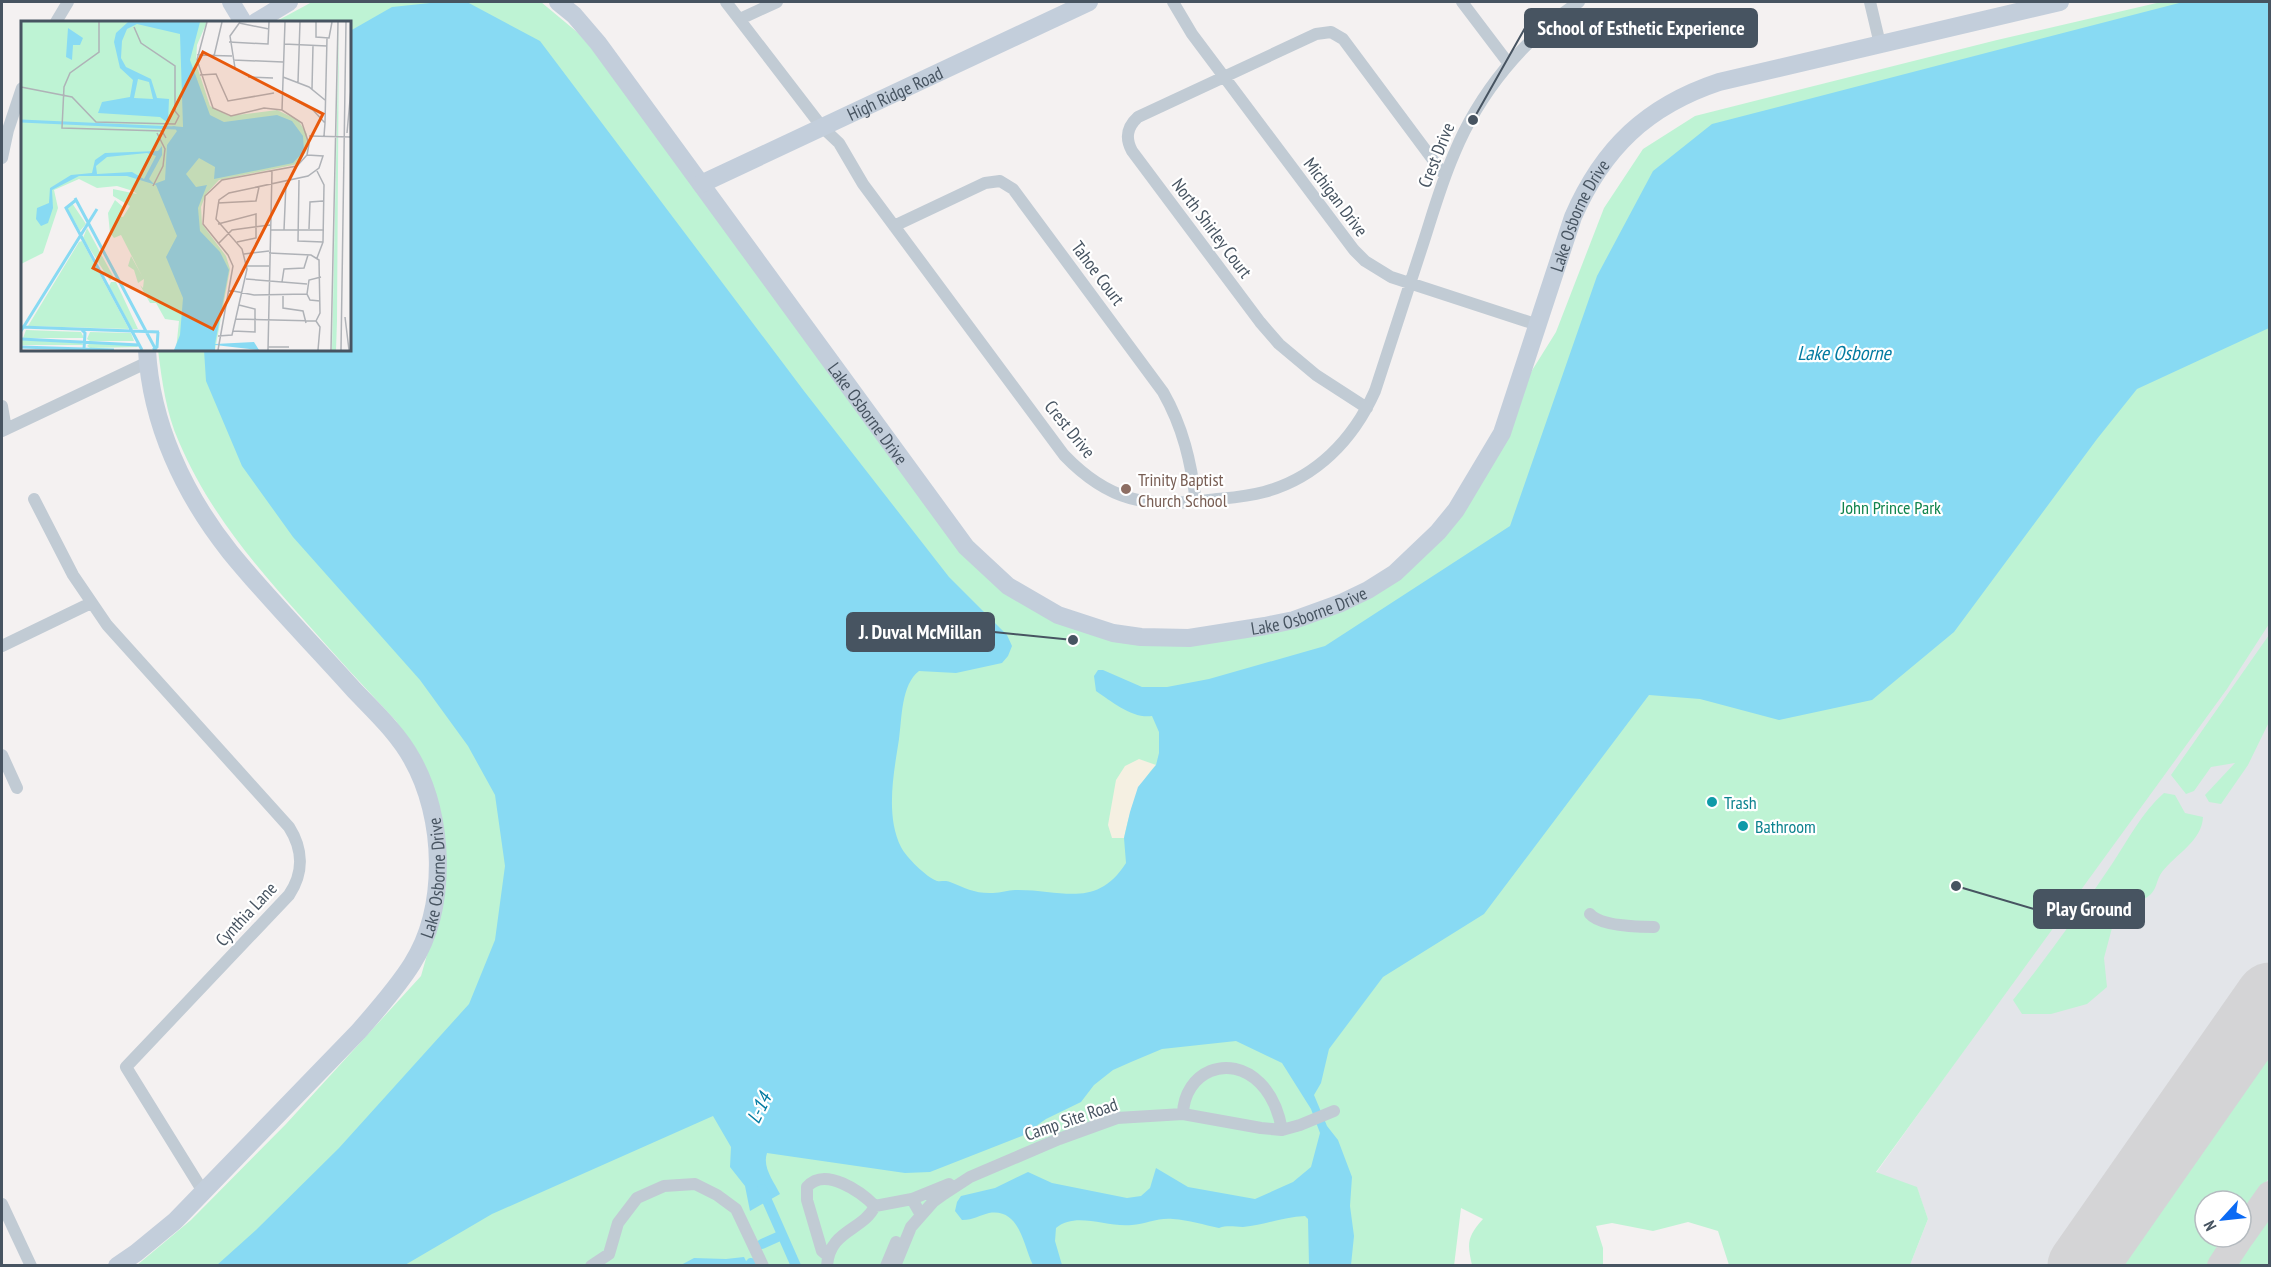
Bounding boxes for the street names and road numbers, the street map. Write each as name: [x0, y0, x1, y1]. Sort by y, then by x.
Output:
street label: High Ridge Road: [843, 61, 946, 125]
street label: Crest Drive: [1413, 119, 1459, 191]
street label: Michigan Drive: [1299, 153, 1373, 241]
street label: Lake Osborne Drive: [1544, 154, 1614, 274]
street label: North Shirley Court: [1167, 174, 1257, 282]
street label: Tahoe Court: [1066, 236, 1130, 310]
street label: Lake Osborne Drive: [823, 358, 913, 469]
street label: Crest Drive: [1040, 395, 1100, 463]
street label: Lake Osborne Drive: [1249, 581, 1370, 640]
street label: Lake Osborne Drive: [415, 816, 449, 941]
street label: Cynthia Lane: [210, 877, 282, 951]
street label: Camp Site Road: [1021, 1092, 1121, 1146]

